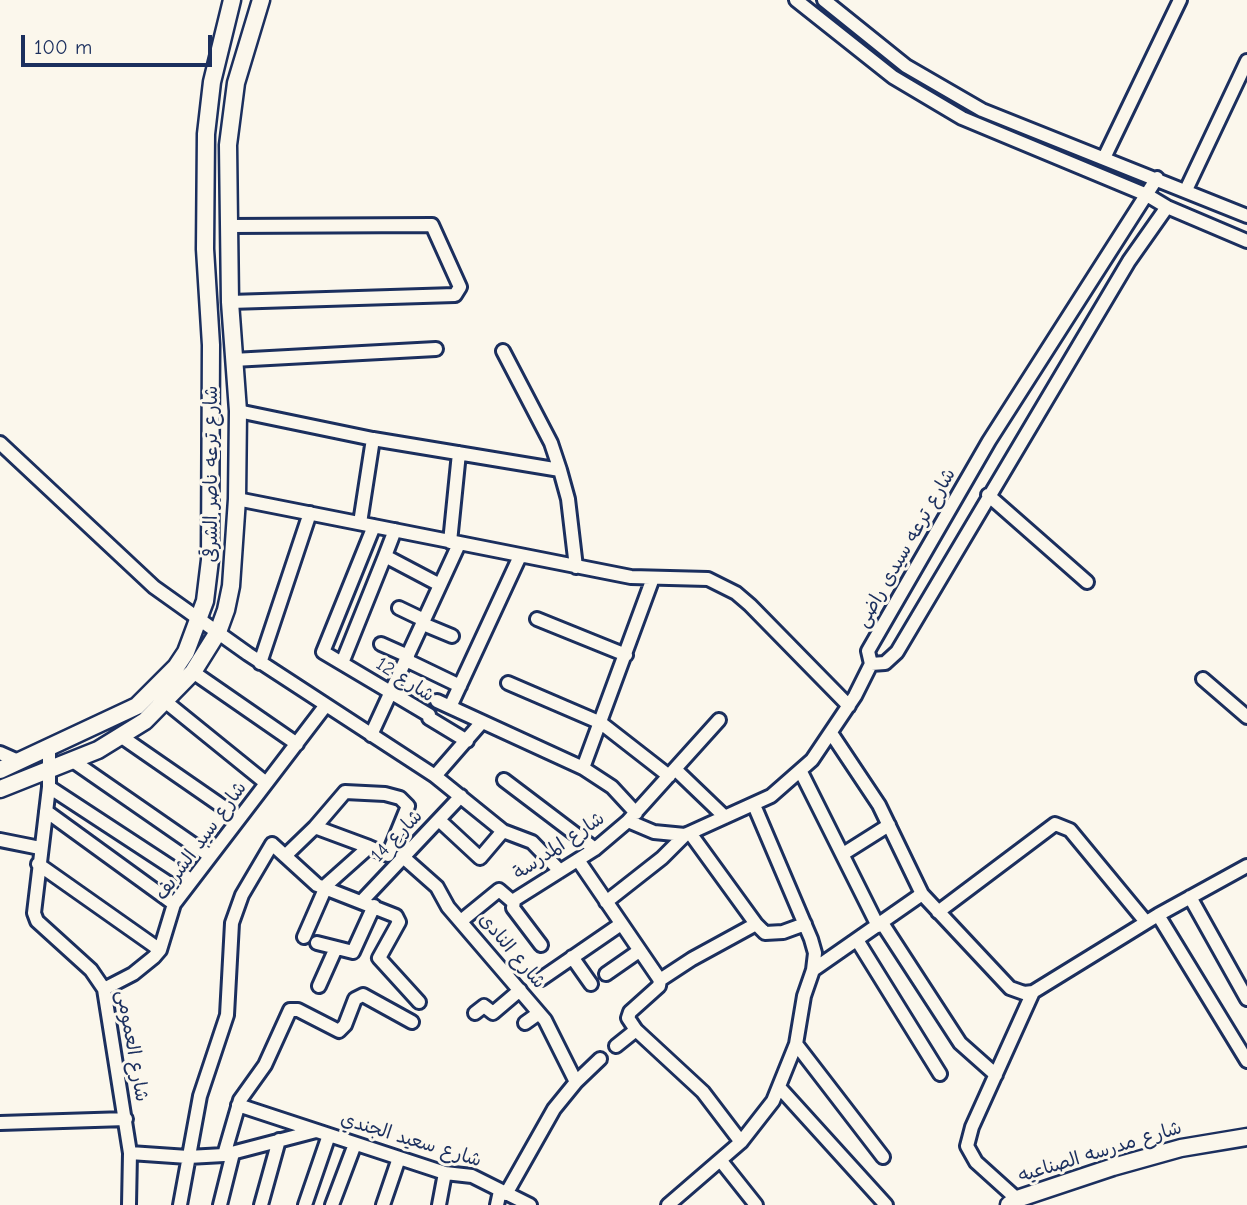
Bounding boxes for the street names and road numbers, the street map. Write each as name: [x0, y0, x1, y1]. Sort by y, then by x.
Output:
street label: شارع ترعه ناصر الشرقى: [201, 385, 223, 563]
street label: شارع ترعه سيدى راضى: [851, 464, 961, 632]
street label: شارع 12: [372, 653, 438, 707]
street label: شارع سيد الشريف: [150, 777, 252, 905]
street label: شارع 14: [367, 805, 427, 867]
street label: شارع المدرسة: [509, 807, 609, 885]
street label: شارع النادى: [474, 908, 550, 994]
street label: شارع العمومى: [111, 988, 153, 1104]
street label: شارع سعيد الجندي: [338, 1108, 484, 1172]
street label: شارع مدرسه الصناعيه: [1016, 1116, 1184, 1188]

